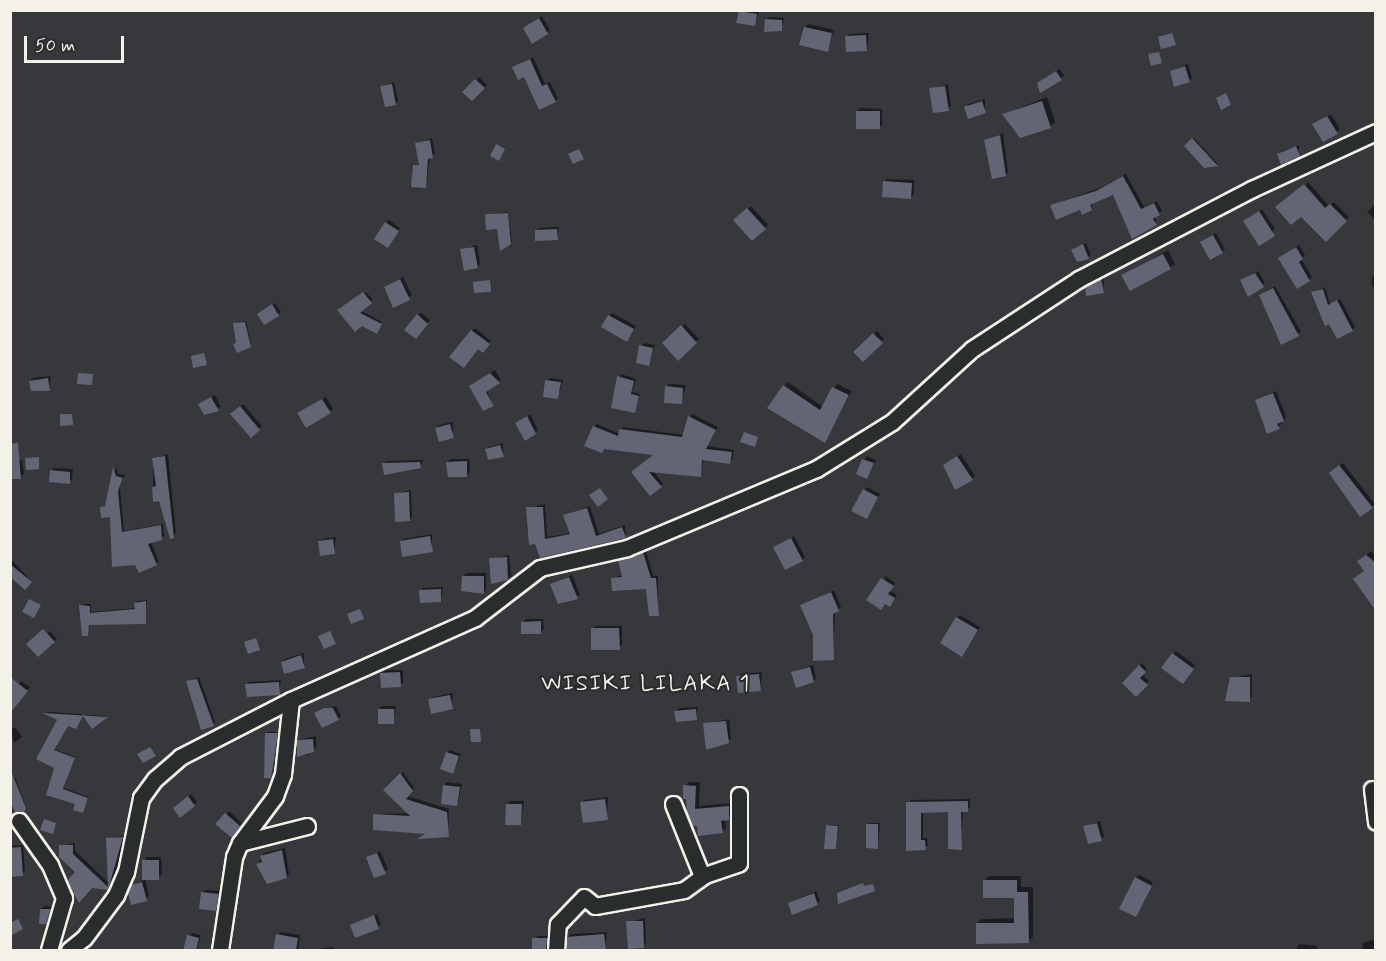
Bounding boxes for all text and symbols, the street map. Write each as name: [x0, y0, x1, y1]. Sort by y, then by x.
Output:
scale bar: [27, 24, 128, 62]
text: 50 m: [35, 34, 75, 58]
district label: WISIKI LILAKA 1: [548, 672, 744, 698]

